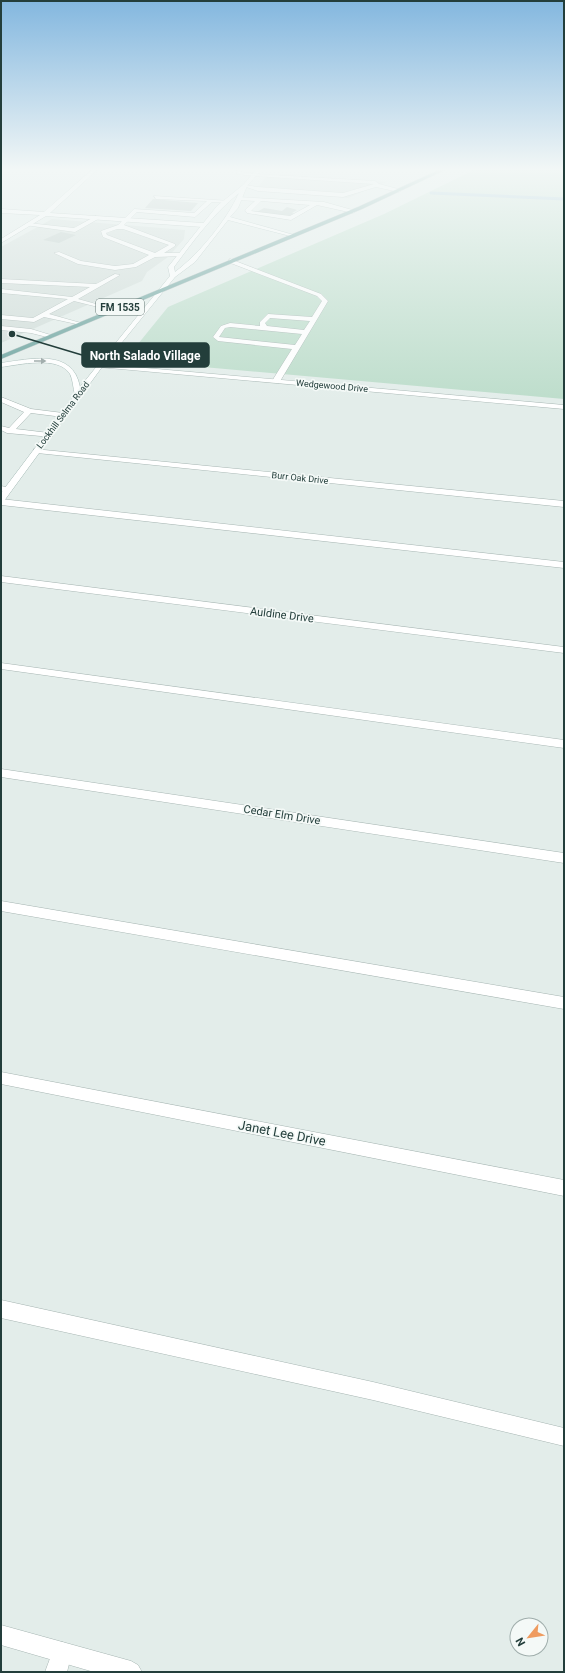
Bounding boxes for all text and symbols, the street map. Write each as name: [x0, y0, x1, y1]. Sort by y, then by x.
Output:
road number: FM 1535: [96, 299, 144, 315]
callout: North Salado Village: [82, 343, 209, 367]
text: North Salado Village: [90, 349, 201, 363]
one-way arrow: [34, 358, 47, 364]
street label: Wedgewood Drive: [296, 378, 369, 394]
street label: Lockhill Selma Road: [35, 380, 91, 450]
street label: Burr Oak Drive: [271, 470, 329, 486]
street label: Auldine Drive: [249, 605, 315, 625]
street label: Cedar Elm Drive: [243, 803, 322, 828]
street label: Janet Lee Drive: [237, 1117, 327, 1149]
north arrow: [509, 1617, 549, 1657]
text: N: [513, 1635, 528, 1648]

